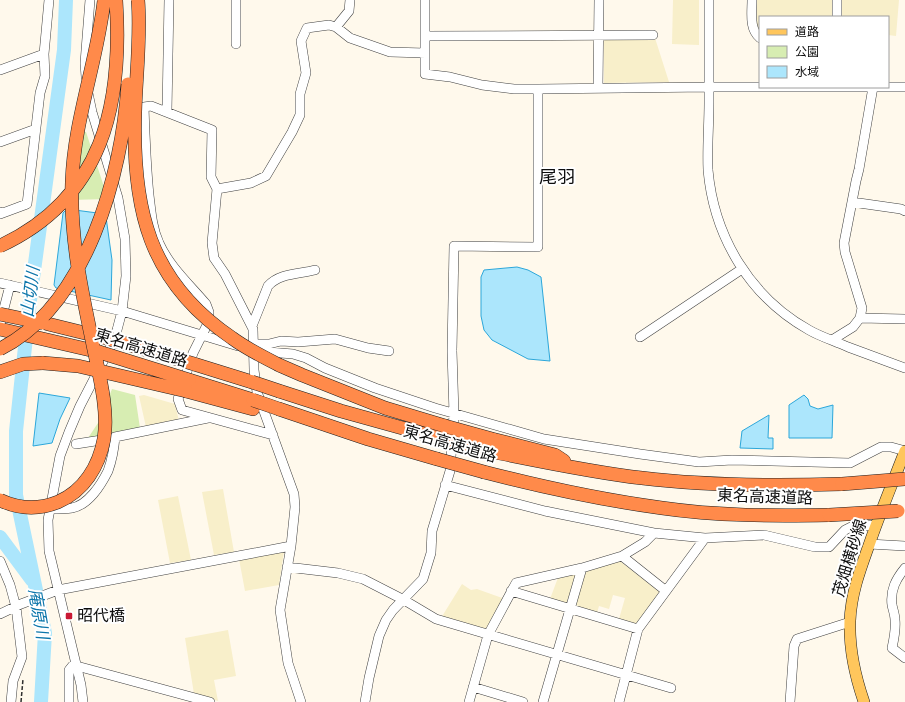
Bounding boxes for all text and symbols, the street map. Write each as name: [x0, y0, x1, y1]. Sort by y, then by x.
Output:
legend: [759, 16, 889, 88]
text: 道路: [795, 23, 819, 42]
text: 公園: [795, 43, 819, 62]
text: 水域: [795, 63, 819, 82]
district label: 尾羽: [539, 164, 575, 191]
water label: 山切川: [15, 263, 47, 319]
street label: 東名高速道路: [92, 322, 190, 374]
street label: 東名高速道路: [401, 419, 499, 469]
street label: 東名高速道路: [717, 483, 813, 511]
street label: 茂畑横砂線: [827, 516, 873, 600]
water label: 庵原川: [21, 587, 56, 643]
place label: 昭代橋: [77, 604, 125, 628]
marker: 昭代橋: [64, 611, 74, 621]

